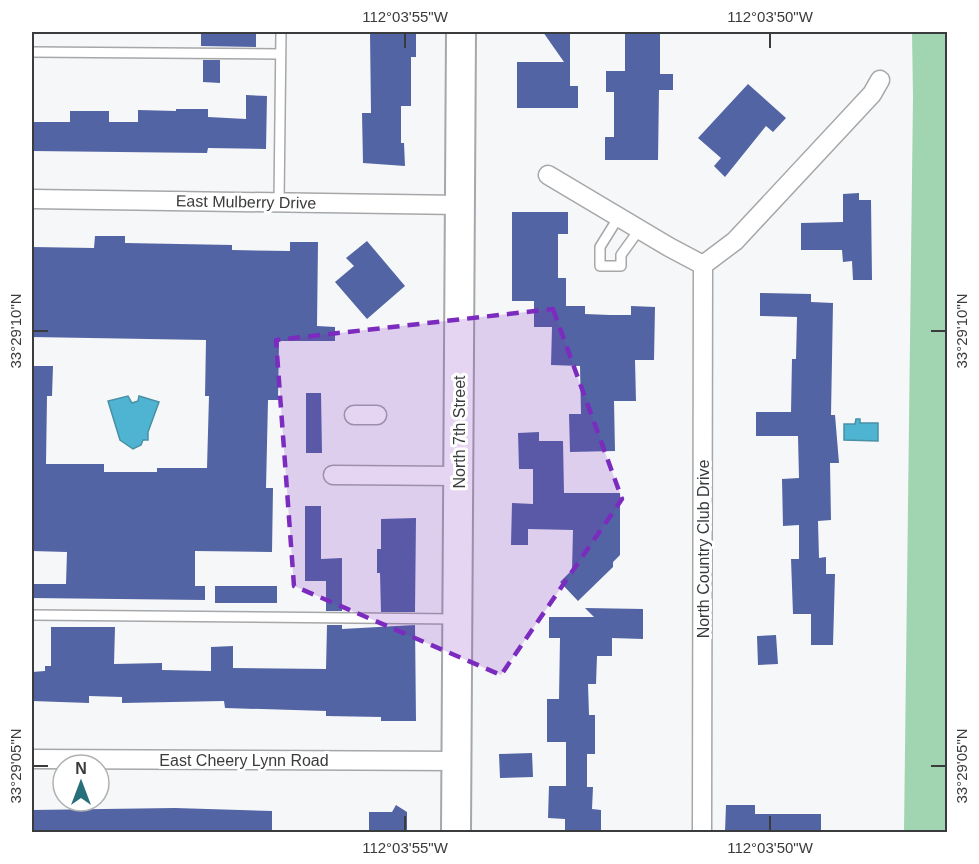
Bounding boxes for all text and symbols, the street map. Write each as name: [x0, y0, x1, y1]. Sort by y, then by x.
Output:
text: 112°03'55"W: [362, 8, 449, 25]
text: 112°03'50"W: [727, 8, 814, 25]
street label: East Mulberry Drive: [176, 192, 316, 212]
text: 33°29'10"N: [7, 293, 24, 369]
text: 33°29'10"N: [953, 293, 970, 369]
street label: North 7th Street: [451, 375, 468, 488]
street label: North Country Club Drive: [695, 460, 712, 638]
text: 33°29'05"N: [7, 728, 24, 804]
text: 33°29'05"N: [953, 728, 970, 804]
street label: East Cheery Lynn Road: [159, 752, 329, 769]
north arrow: [51, 753, 111, 813]
text: N: [75, 760, 87, 777]
text: 112°03'55"W: [362, 839, 449, 856]
text: 112°03'50"W: [727, 839, 814, 856]

